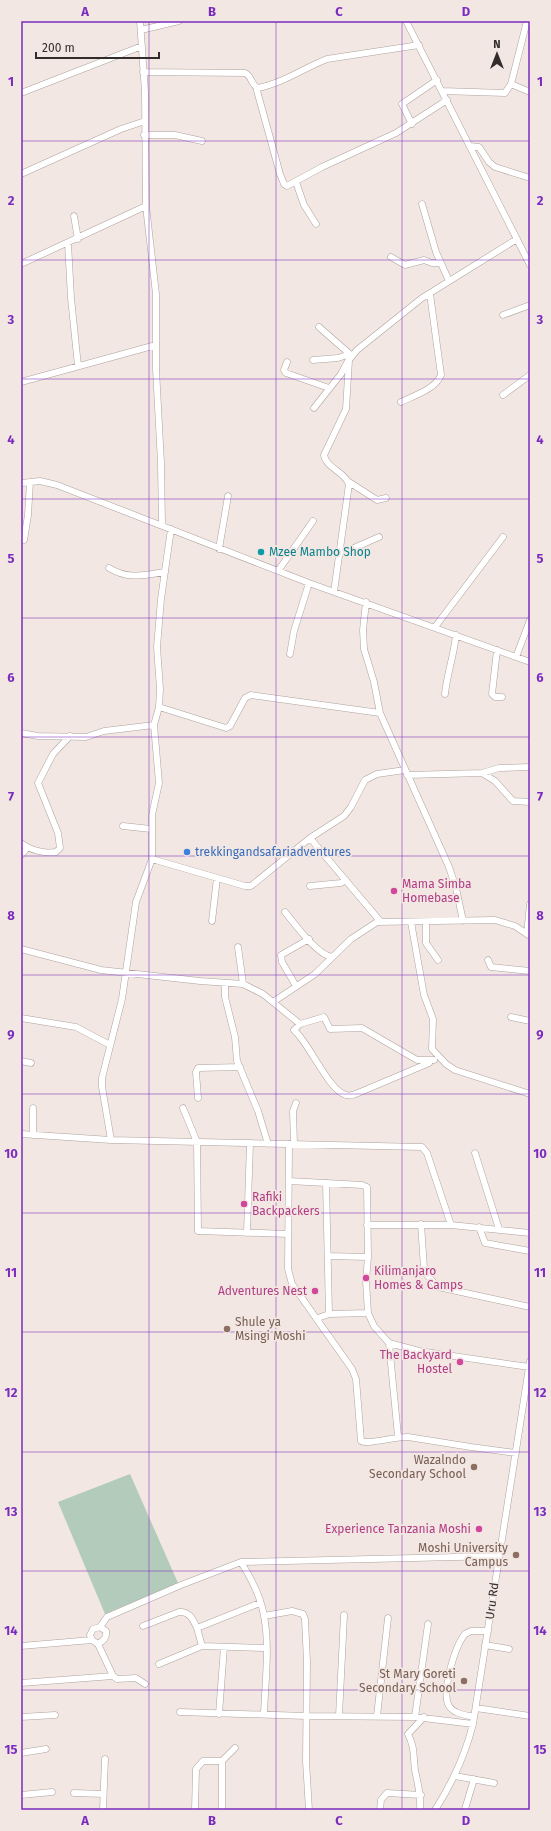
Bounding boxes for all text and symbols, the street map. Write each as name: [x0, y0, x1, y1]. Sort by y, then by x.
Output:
text: A: [80, 4, 89, 19]
text: B: [208, 4, 216, 19]
text: C: [335, 4, 343, 19]
text: D: [462, 4, 471, 19]
scale bar: [36, 34, 159, 60]
north arrow: [477, 34, 517, 74]
text: N: [493, 38, 501, 51]
text: 200 m: [42, 41, 75, 55]
text: 1: [8, 74, 14, 89]
text: 1: [537, 74, 543, 89]
text: 2: [8, 193, 15, 208]
text: 2: [537, 193, 544, 208]
text: 3: [7, 312, 15, 327]
text: 3: [536, 312, 544, 327]
text: 4: [7, 432, 15, 447]
text: 4: [536, 432, 544, 447]
place label: Mzee Mambo Shop: [269, 545, 371, 559]
marker: Mzee Mambo Shop: [256, 547, 266, 557]
text: 5: [8, 551, 15, 566]
text: 5: [537, 551, 544, 566]
text: 6: [7, 670, 15, 685]
text: 6: [536, 670, 544, 685]
text: 7: [8, 789, 14, 804]
text: 7: [537, 789, 543, 804]
place label: trekkingandsafariadventures: [195, 845, 351, 859]
marker: trekkingandsafariadventures: [182, 847, 192, 857]
place label: Mama Simba Homebase: [402, 877, 472, 905]
marker: Mama Simba Homebase: [389, 886, 399, 896]
text: 8: [7, 908, 15, 923]
text: 8: [536, 908, 544, 923]
text: 9: [7, 1027, 15, 1042]
text: 9: [536, 1027, 544, 1042]
text: 10: [4, 1146, 18, 1161]
text: 10: [533, 1146, 547, 1161]
place label: Rafiki Backpackers: [252, 1190, 320, 1218]
marker: Rafiki Backpackers: [239, 1199, 249, 1209]
place label: Kilimanjaro Homes & Camps: [374, 1264, 463, 1292]
text: 11: [5, 1265, 17, 1280]
text: 11: [534, 1265, 546, 1280]
marker: Kilimanjaro Homes & Camps: [361, 1273, 371, 1283]
place label: Adventures Nest: [218, 1284, 308, 1298]
marker: Adventures Nest: [310, 1286, 320, 1296]
place label: Shule ya Msingi Moshi: [235, 1315, 306, 1343]
marker: Shule ya Msingi Moshi: [222, 1324, 232, 1334]
place label: The Backyard Hostel: [380, 1348, 452, 1376]
marker: The Backyard Hostel: [455, 1357, 465, 1367]
text: 12: [5, 1385, 18, 1400]
text: 12: [534, 1385, 547, 1400]
place label: Wazalndo Secondary School: [369, 1453, 466, 1481]
marker: Wazalndo Secondary School: [469, 1462, 479, 1472]
text: 13: [5, 1504, 18, 1519]
text: 13: [534, 1504, 547, 1519]
place label: Experience Tanzania Moshi: [325, 1522, 471, 1536]
marker: Experience Tanzania Moshi: [474, 1524, 484, 1534]
place label: Moshi University Campus: [418, 1541, 508, 1569]
marker: Moshi University Campus: [511, 1550, 521, 1560]
street label: Uru Rd: [482, 1582, 502, 1620]
text: 14: [4, 1623, 18, 1638]
text: 14: [533, 1623, 547, 1638]
place label: St Mary Goreti Secondary School: [359, 1667, 456, 1695]
marker: St Mary Goreti Secondary School: [459, 1676, 469, 1686]
text: 15: [4, 1742, 18, 1757]
text: 15: [533, 1742, 547, 1757]
text: A: [80, 1813, 89, 1828]
text: B: [208, 1813, 216, 1828]
text: C: [335, 1813, 343, 1828]
text: D: [462, 1813, 471, 1828]

